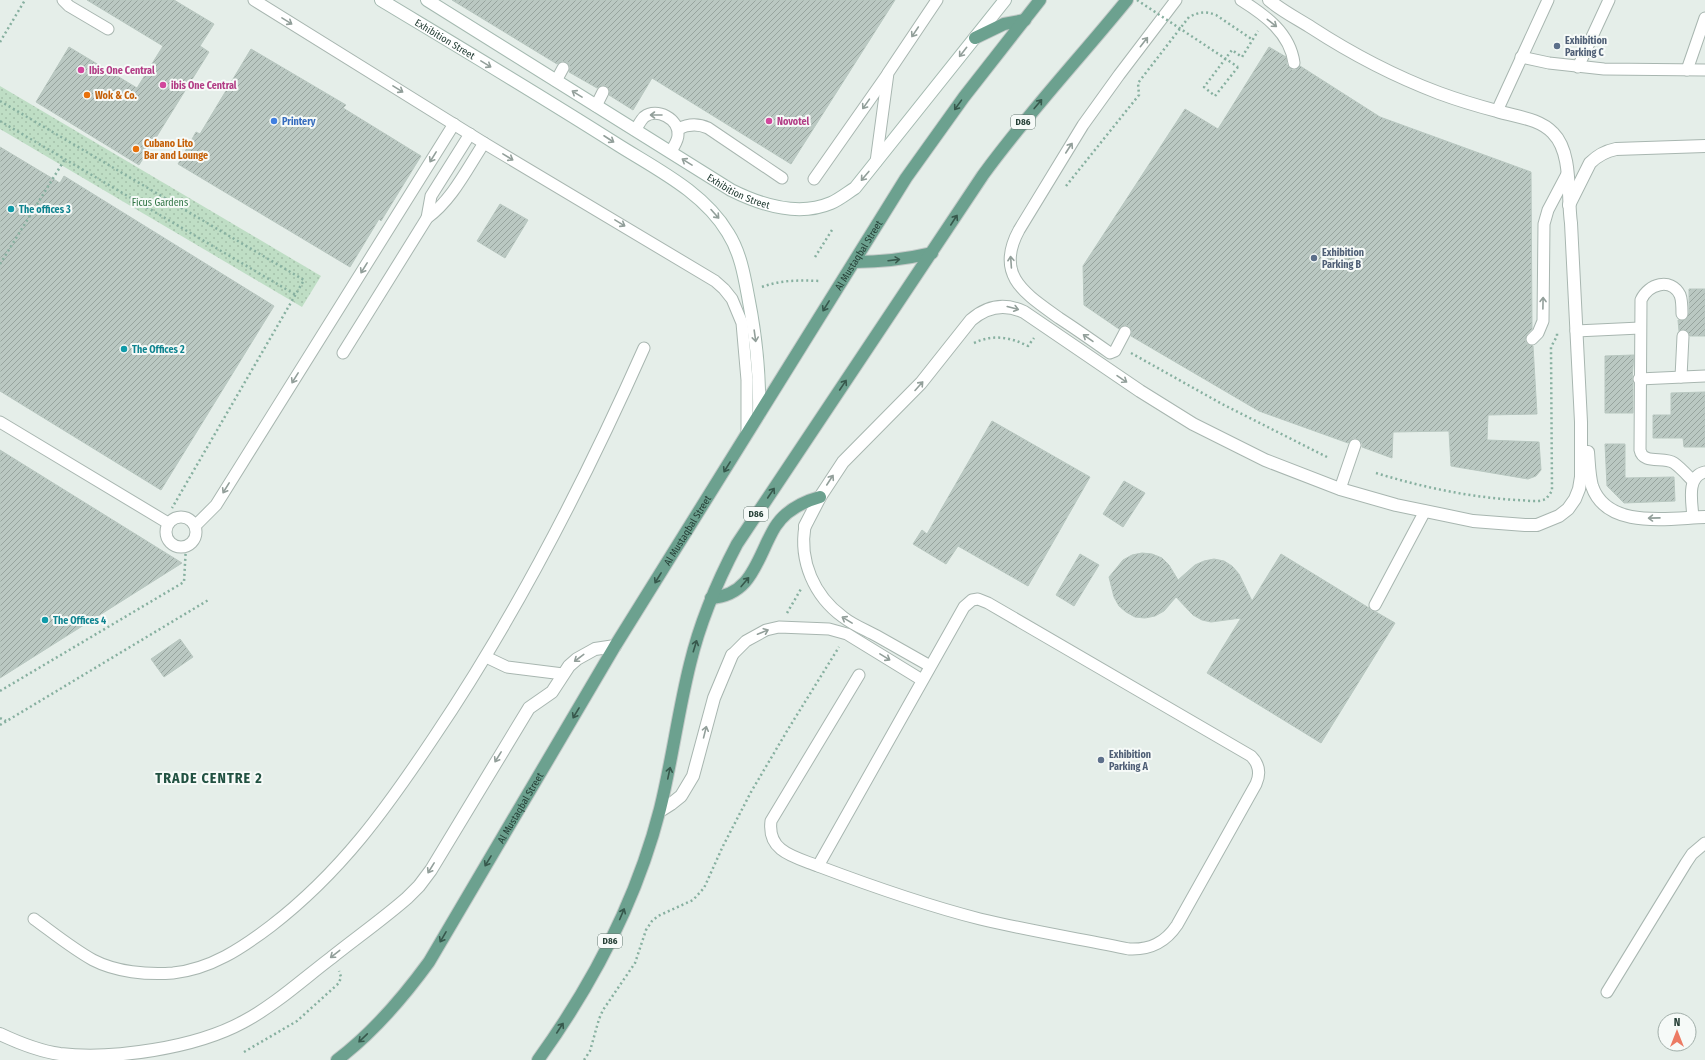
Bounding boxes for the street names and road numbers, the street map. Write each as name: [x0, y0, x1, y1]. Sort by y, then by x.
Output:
street label: Exhibition Street: [412, 17, 478, 63]
road number: D86: [1011, 115, 1035, 129]
street label: Exhibition Street: [705, 172, 772, 212]
street label: Al Mustaqbal Street: [833, 218, 886, 293]
street label: Al Mustaqbal Street: [662, 493, 715, 568]
road number: D86: [744, 507, 768, 521]
street label: Al Mustaqbal Street: [495, 770, 547, 846]
road number: D86: [598, 934, 622, 948]

